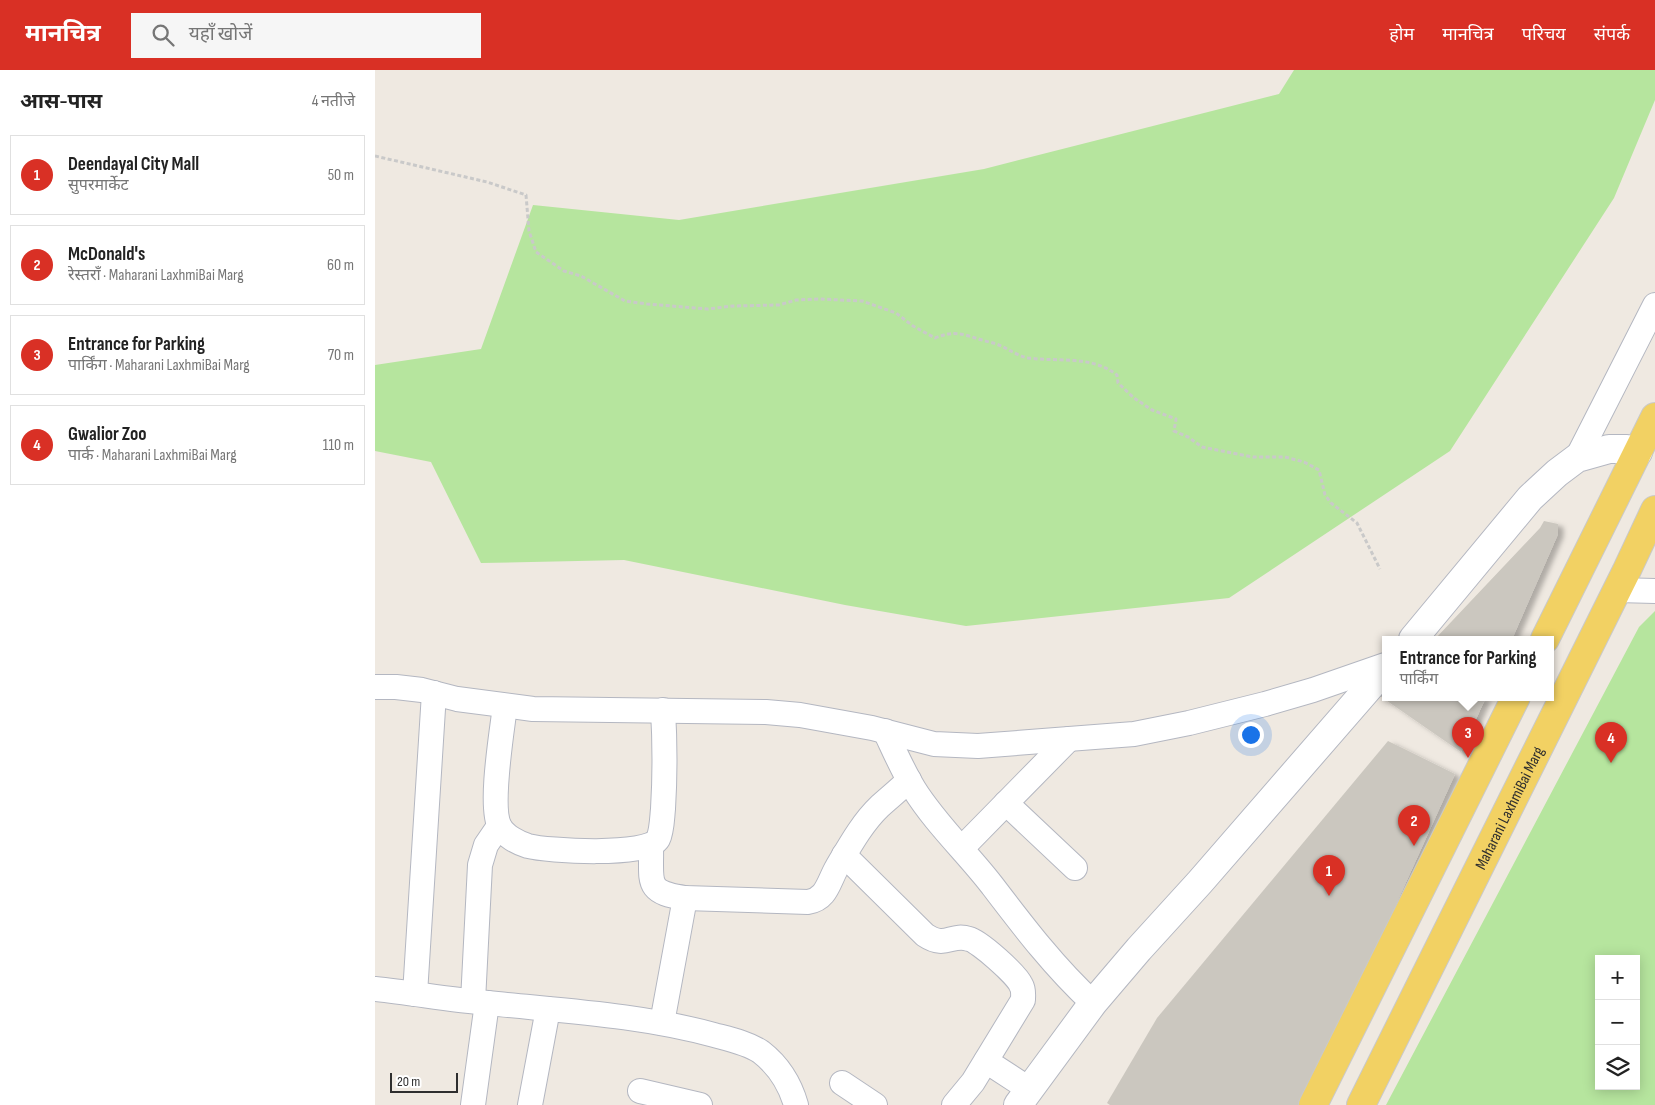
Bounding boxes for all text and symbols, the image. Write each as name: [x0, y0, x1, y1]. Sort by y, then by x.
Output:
search box: [131, 13, 481, 58]
text: मानचित्र: [25, 19, 101, 48]
icon: search: [149, 21, 177, 49]
text: यहाँ खोजें: [189, 23, 252, 46]
text: होम: [1389, 24, 1414, 45]
text: मानचित्र: [1442, 24, 1494, 45]
text: परिचय: [1522, 24, 1566, 45]
text: संपर्क: [1594, 24, 1630, 45]
text: आस-पास: [20, 89, 102, 114]
text: 4 नतीजे: [312, 92, 355, 111]
text: Deendayal City Mall: [68, 153, 199, 176]
text: 1: [34, 166, 40, 185]
text: 50 m: [328, 166, 354, 185]
text: सुपरमार्केट: [68, 176, 129, 195]
text: McDonald's: [68, 243, 145, 266]
text: 2: [33, 256, 41, 275]
text: 60 m: [327, 256, 354, 275]
text: रेस्तराँ · Maharani LaxhmiBai Marg: [68, 266, 244, 285]
text: Entrance for Parking: [68, 333, 205, 356]
text: 3: [33, 346, 41, 365]
text: 70 m: [328, 346, 354, 365]
text: पार्किंग · Maharani LaxhmiBai Marg: [68, 356, 250, 375]
text: Gwalior Zoo: [68, 423, 147, 446]
text: 4: [33, 436, 41, 455]
text: 110 m: [323, 436, 354, 455]
text: पार्क · Maharani LaxhmiBai Marg: [68, 446, 237, 465]
popup: [1382, 636, 1554, 701]
text: Entrance for Parking: [1399, 647, 1537, 670]
text: पार्किंग: [1399, 670, 1438, 689]
pin: 3: [1452, 717, 1484, 758]
your location: [1238, 722, 1264, 748]
pin: 4: [1595, 722, 1627, 763]
street label: Maharani LaxhmiBai Marg: [1472, 744, 1549, 873]
pin: 2: [1398, 805, 1430, 846]
pin: 1: [1313, 855, 1345, 896]
map controls: [1595, 955, 1640, 1090]
button: +: [1595, 955, 1640, 1000]
button: −: [1595, 1000, 1640, 1045]
button: layers: [1595, 1045, 1640, 1090]
scale bar: [390, 1070, 457, 1093]
text: 20 m: [397, 1073, 420, 1090]

